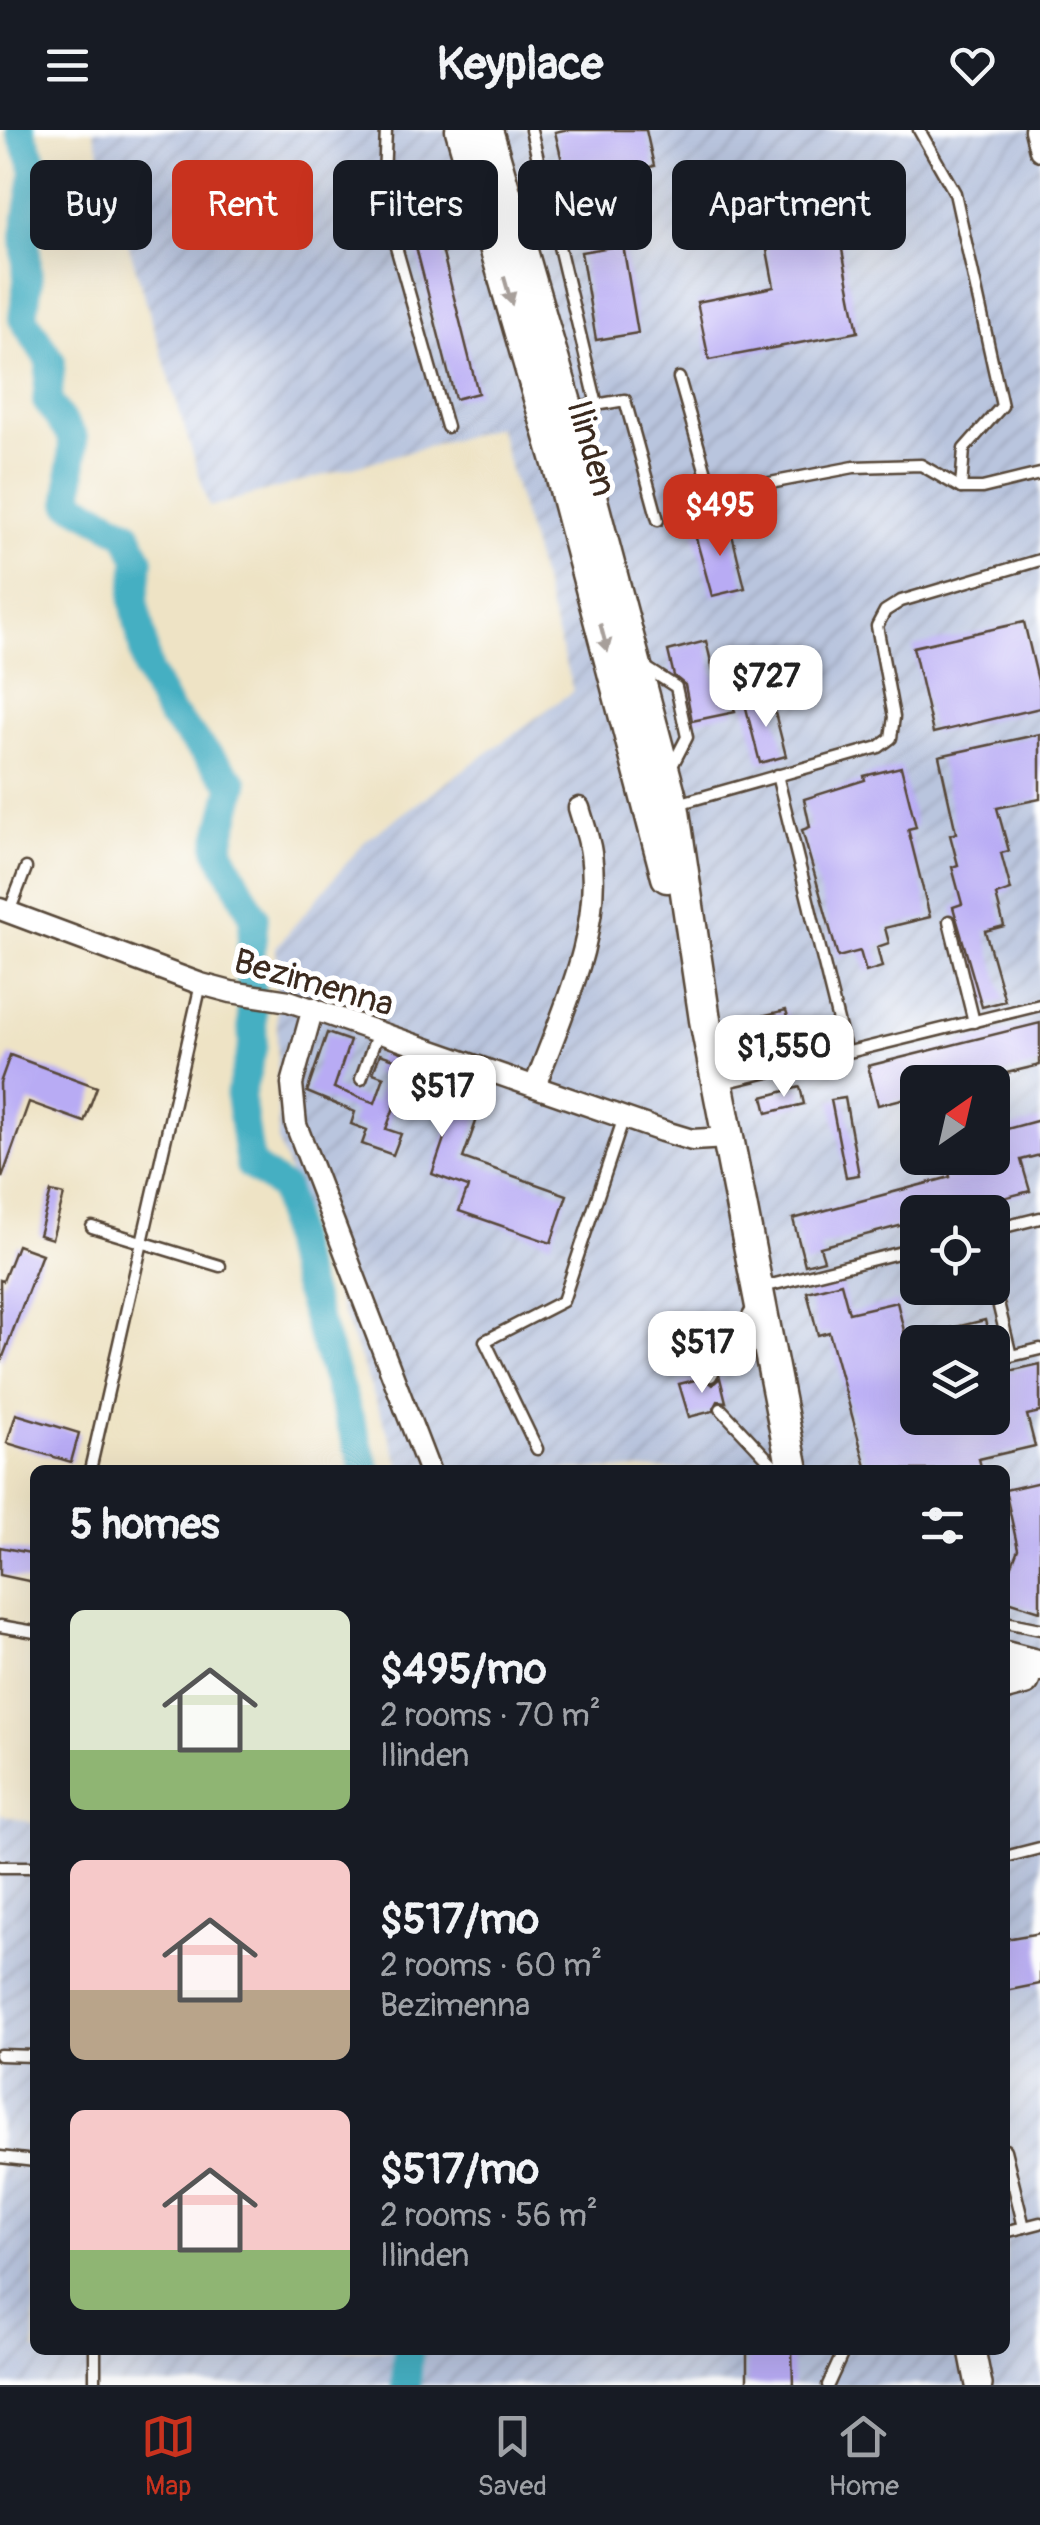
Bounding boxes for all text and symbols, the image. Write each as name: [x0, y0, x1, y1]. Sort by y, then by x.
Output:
text: Keyplace: [437, 37, 603, 93]
icon: menu: [40, 38, 95, 93]
icon: heart: [945, 38, 1000, 93]
chip: Buy: [30, 160, 152, 250]
chip: Rent: [172, 160, 313, 250]
chip: Filters: [333, 160, 498, 250]
chip: New: [518, 160, 652, 250]
chip: Apartment: [672, 160, 906, 250]
one-way arrow: [500, 276, 516, 307]
street label: Ilinden: [556, 395, 626, 501]
pin: $495: [661, 474, 779, 559]
text: $495: [685, 486, 755, 526]
one-way arrow: [597, 622, 613, 653]
pin: $727: [707, 645, 825, 730]
text: $727: [731, 657, 801, 697]
street label: Bezimenna: [229, 939, 399, 1027]
pin: $1,550: [703, 1015, 865, 1100]
text: $1,550: [737, 1027, 831, 1067]
pin: $517: [383, 1055, 501, 1140]
north arrow: [900, 1065, 1010, 1175]
map controls: [900, 1065, 1010, 1435]
text: $517: [410, 1067, 474, 1107]
button: locate: [900, 1195, 1010, 1305]
pin: $517: [643, 1311, 761, 1396]
text: $517: [670, 1323, 734, 1363]
button: layers: [900, 1325, 1010, 1435]
icon: filters: [915, 1498, 970, 1553]
text: 5 homes: [70, 1499, 220, 1551]
text: $495/mo: [380, 1644, 546, 1696]
icon: home: [150, 1650, 270, 1770]
text: 2 rooms · 70 m²: [380, 1696, 601, 1736]
text: Ilinden: [380, 1736, 469, 1776]
text: $517/mo: [380, 1894, 539, 1946]
icon: home: [150, 1900, 270, 2020]
text: 2 rooms · 60 m²: [380, 1946, 602, 1986]
text: Bezimenna: [380, 1986, 530, 2026]
text: $517/mo: [380, 2144, 539, 2196]
icon: home: [150, 2150, 270, 2270]
text: 2 rooms · 56 m²: [380, 2196, 598, 2236]
text: Ilinden: [380, 2236, 469, 2276]
tab: Map: [141, 2409, 196, 2504]
tab: Saved: [477, 2409, 547, 2504]
tab: Home: [829, 2409, 899, 2504]

